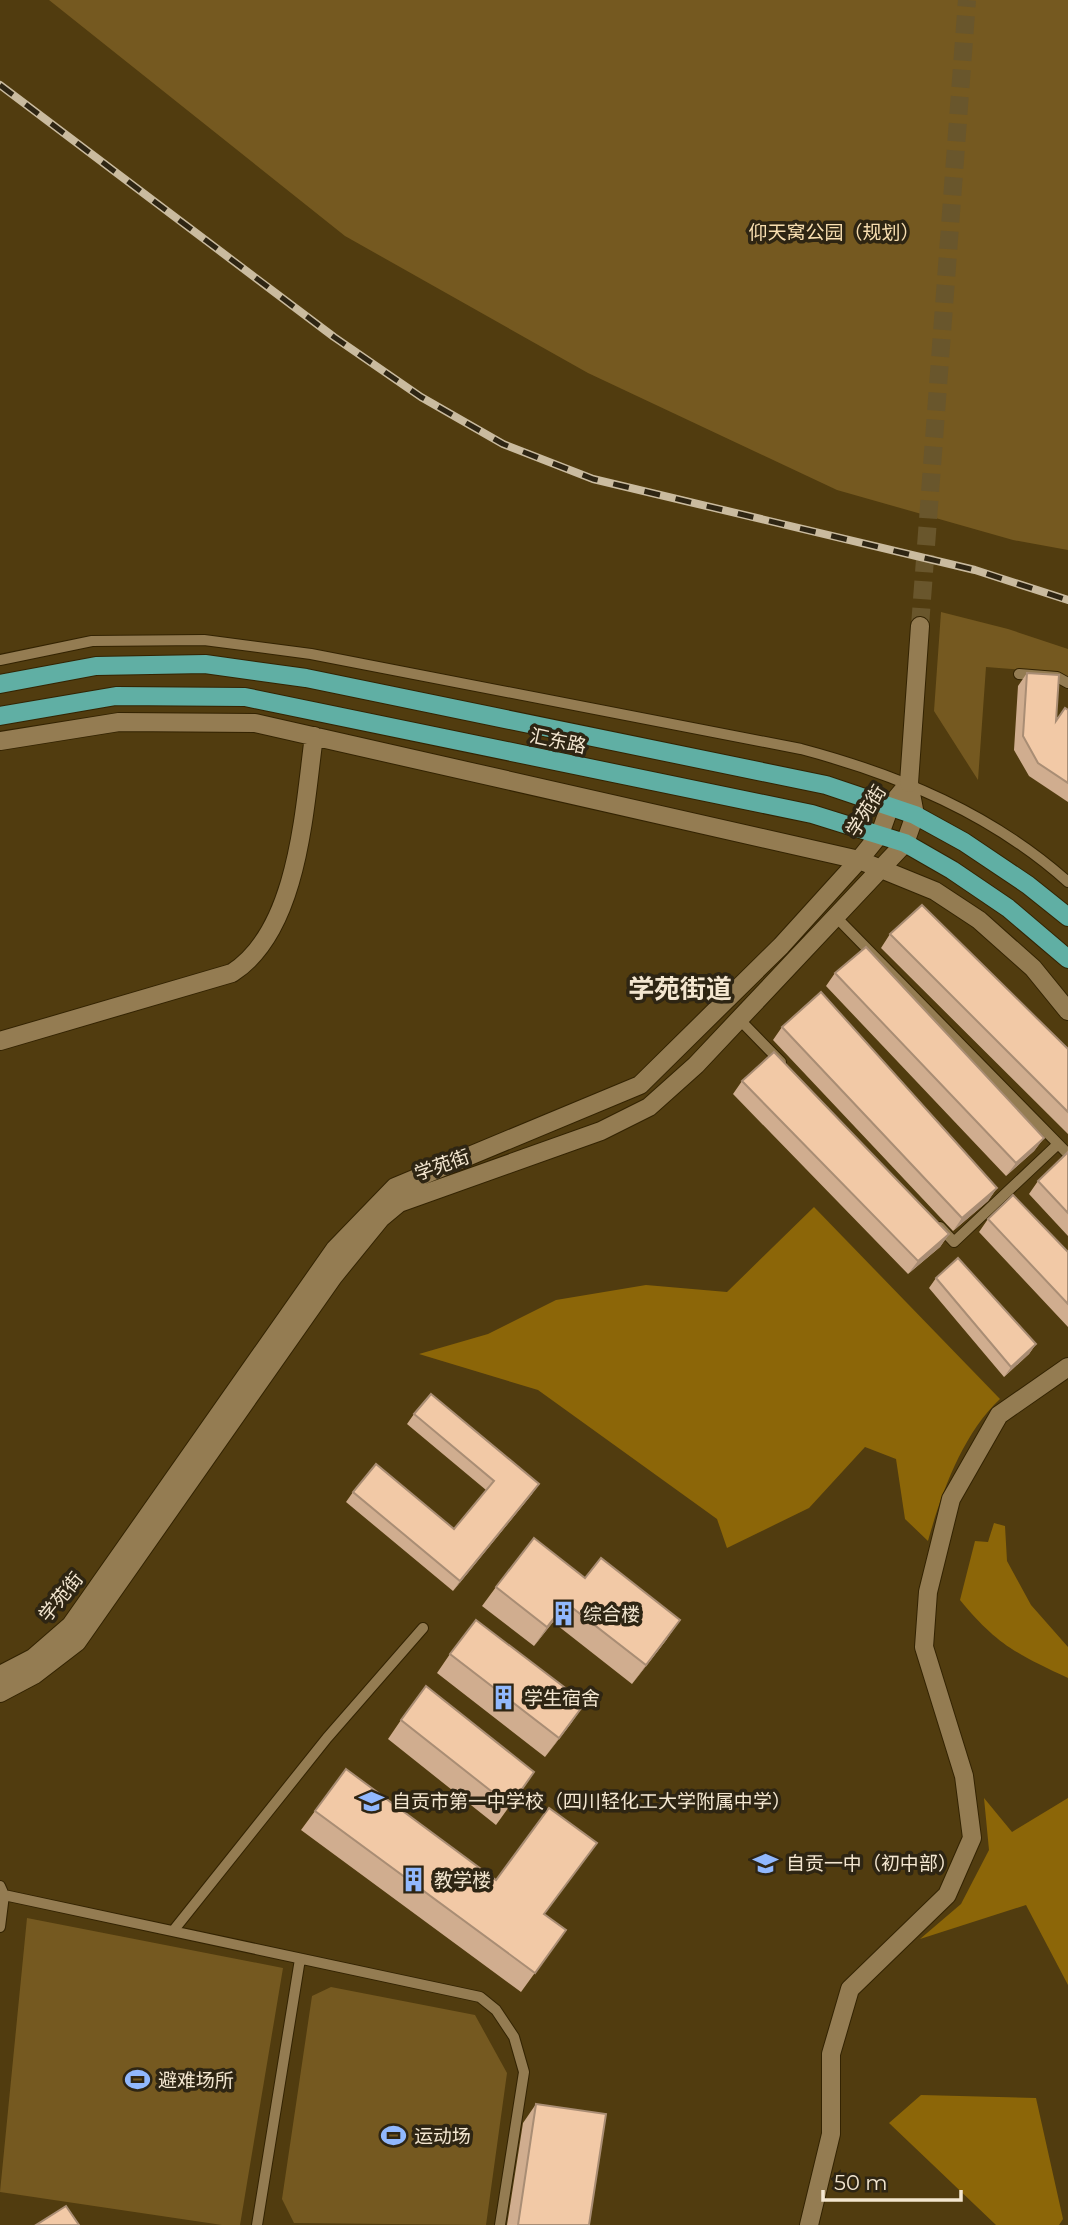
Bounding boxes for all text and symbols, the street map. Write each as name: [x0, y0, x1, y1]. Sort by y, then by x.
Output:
park label: 仰天窝公园（规划）: [748, 221, 920, 244]
street label: 汇东路: [528, 724, 588, 758]
street label: 学苑街: [841, 781, 891, 841]
district label: 学苑街道: [628, 973, 732, 1005]
street label: 学苑街: [411, 1145, 473, 1185]
street label: 学苑街: [34, 1568, 88, 1626]
building icon: 综合楼: [549, 1600, 577, 1628]
place label: 综合楼: [583, 1603, 640, 1626]
building icon: 学生宿舍: [490, 1684, 518, 1712]
place label: 学生宿舍: [524, 1687, 600, 1710]
school or university icon: 自贡市第一中学校（四川轻化工大学附属中学）: [358, 1787, 386, 1815]
place label: 自贡市第一中学校（四川轻化工大学附属中学）: [392, 1790, 791, 1813]
school or university icon: 自贡一中（初中部）: [752, 1849, 780, 1877]
place label: 自贡一中（初中部）: [786, 1852, 957, 1875]
building icon: 教学楼: [400, 1866, 428, 1894]
place label: 教学楼: [434, 1869, 491, 1892]
sports icon: 避难场所: [124, 2066, 152, 2094]
place label: 避难场所: [158, 2069, 234, 2092]
sports icon: 运动场: [380, 2122, 408, 2150]
place label: 运动场: [414, 2125, 471, 2148]
scale bar: [823, 2158, 961, 2202]
text: 50 m: [834, 2170, 888, 2195]

